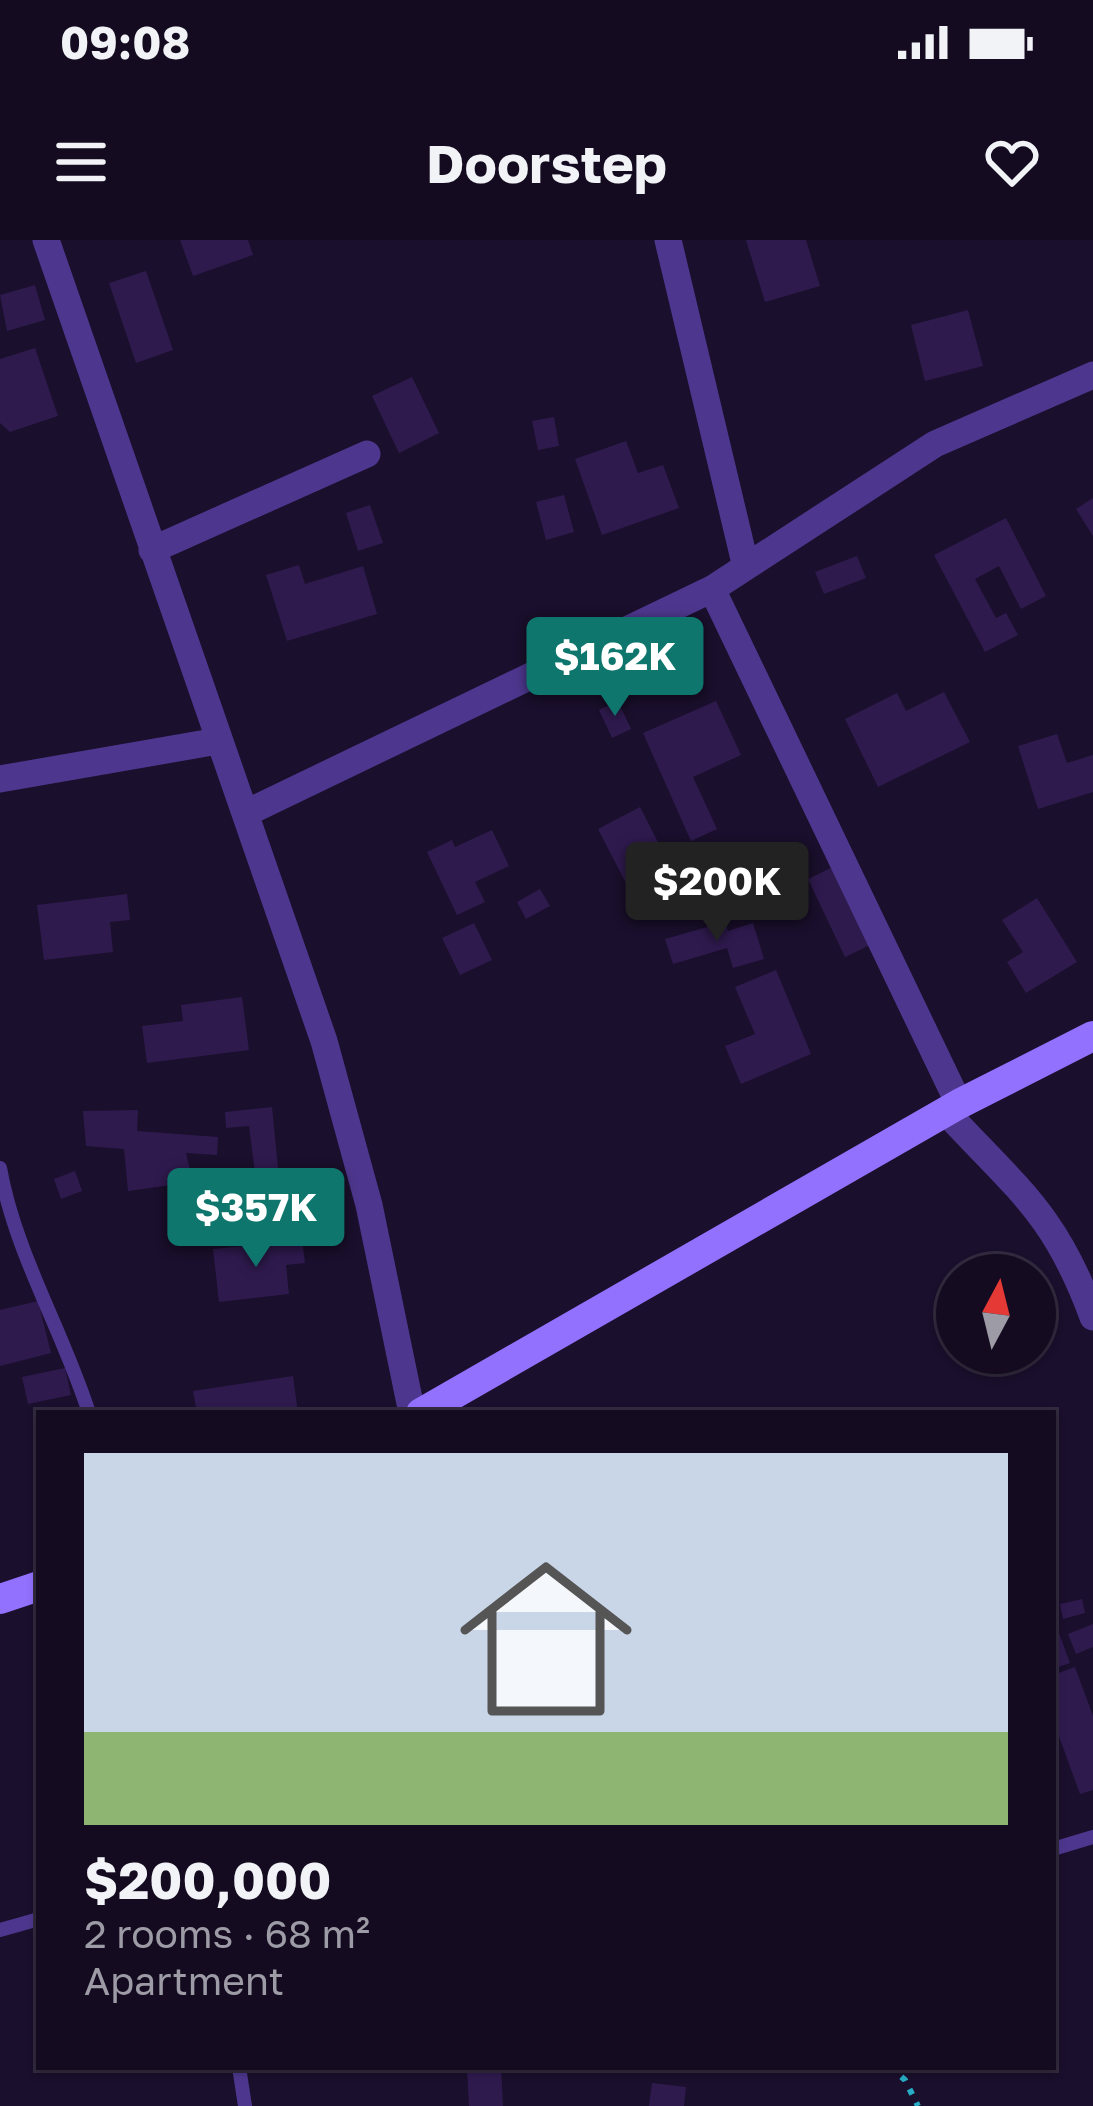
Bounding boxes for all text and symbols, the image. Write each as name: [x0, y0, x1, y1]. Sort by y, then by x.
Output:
text: 09:08: [60, 15, 190, 69]
icon: menu: [48, 129, 114, 195]
icon: heart: [979, 129, 1045, 195]
text: Doorstep: [426, 130, 667, 195]
pin: $162K: [531, 617, 699, 719]
text: $162K: [553, 632, 677, 679]
pin: $200K: [633, 842, 801, 944]
text: $200K: [653, 857, 781, 904]
pin: $357K: [172, 1168, 340, 1270]
text: $357K: [194, 1183, 318, 1230]
north arrow: [936, 1254, 1056, 1374]
map controls: [936, 1254, 1056, 1374]
icon: home: [438, 1531, 654, 1747]
text: $200,000: [84, 1849, 331, 1910]
text: 2 rooms · 68 m²: [84, 1910, 370, 1957]
text: Apartment: [84, 1957, 284, 2004]

